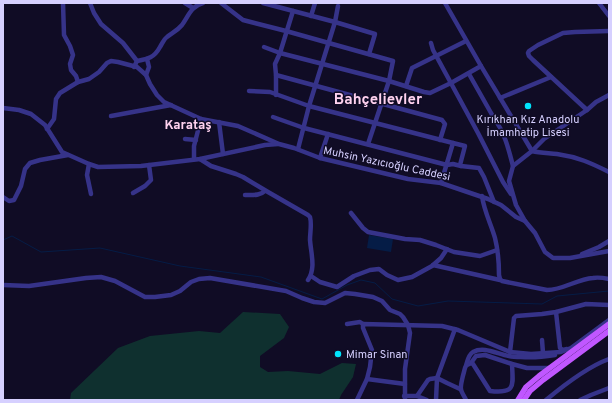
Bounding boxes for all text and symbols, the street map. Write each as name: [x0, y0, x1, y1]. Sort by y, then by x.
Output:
district label: Bahçelievler: [334, 91, 423, 110]
marker: Kırıkhan Kız Anadolu İmamhatip Lisesi: [523, 101, 533, 111]
place label: Kırıkhan Kız Anadolu İmamhatip Lisesi: [477, 113, 579, 140]
district label: Karataş: [164, 118, 212, 134]
street label: Muhsin Yazıcıoğlu Caddesi: [322, 144, 452, 184]
place label: Mimar Sinan: [346, 348, 408, 362]
marker: Mimar Sinan: [333, 349, 343, 359]

